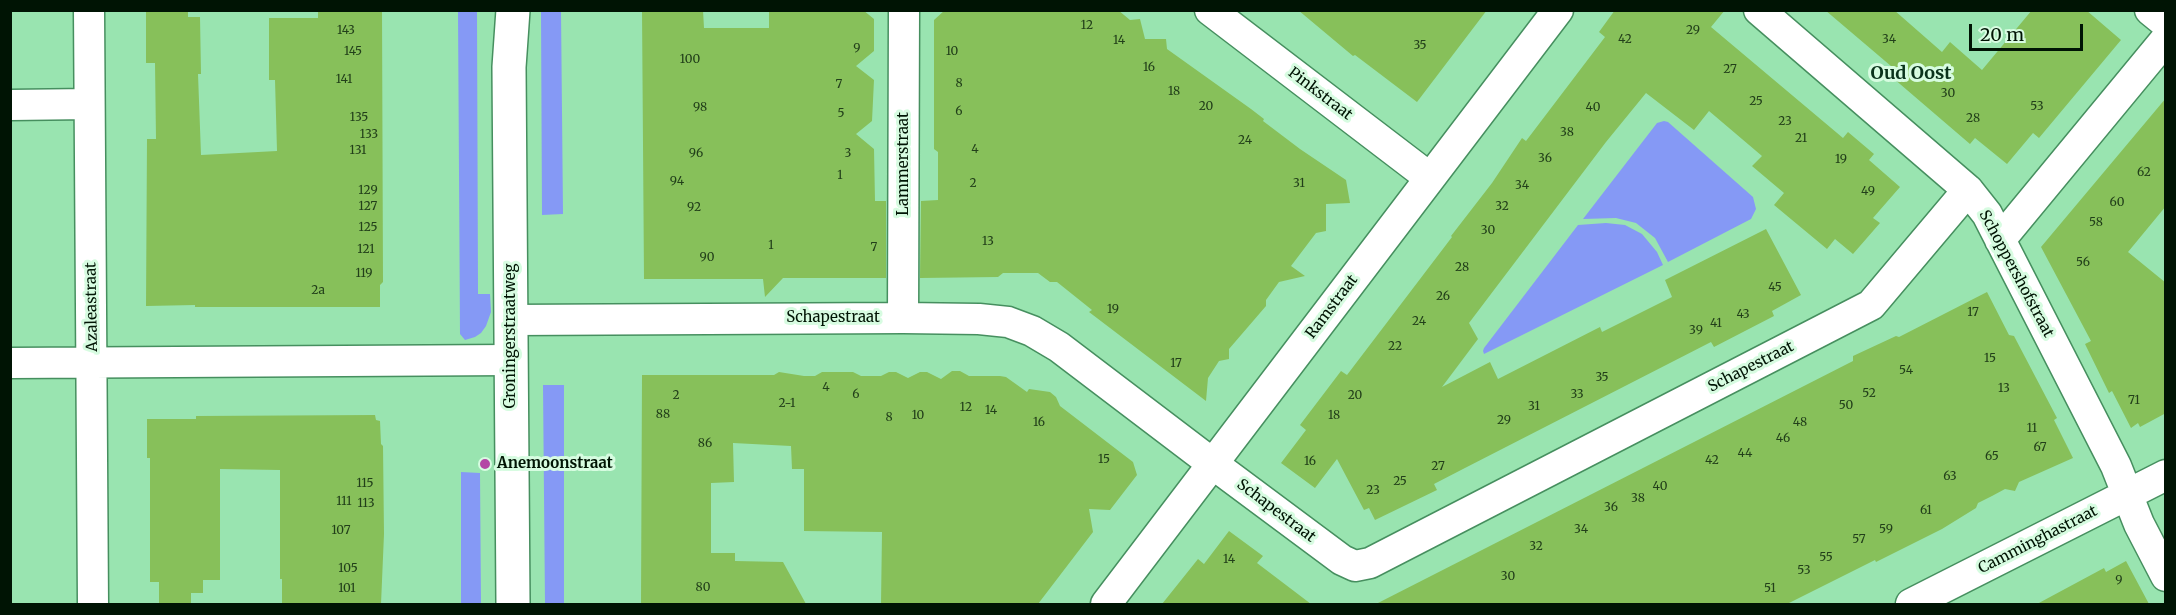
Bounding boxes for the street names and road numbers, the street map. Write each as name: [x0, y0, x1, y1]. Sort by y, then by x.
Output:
street label: Pinkstraat: [1284, 64, 1356, 124]
street label: Lammerstraat: [895, 112, 913, 216]
street label: Schoppershofstraat: [1975, 207, 2057, 341]
street label: Azaleastraat: [82, 262, 102, 352]
street label: Groningerstraatweg: [502, 263, 520, 409]
street label: Ramstraat: [1302, 272, 1362, 342]
street label: Schapestraat: [786, 309, 880, 327]
street label: Schapestraat: [1705, 338, 1797, 396]
street label: Schapestraat: [1233, 476, 1319, 546]
street label: Camminghastraat: [1976, 502, 2100, 578]

